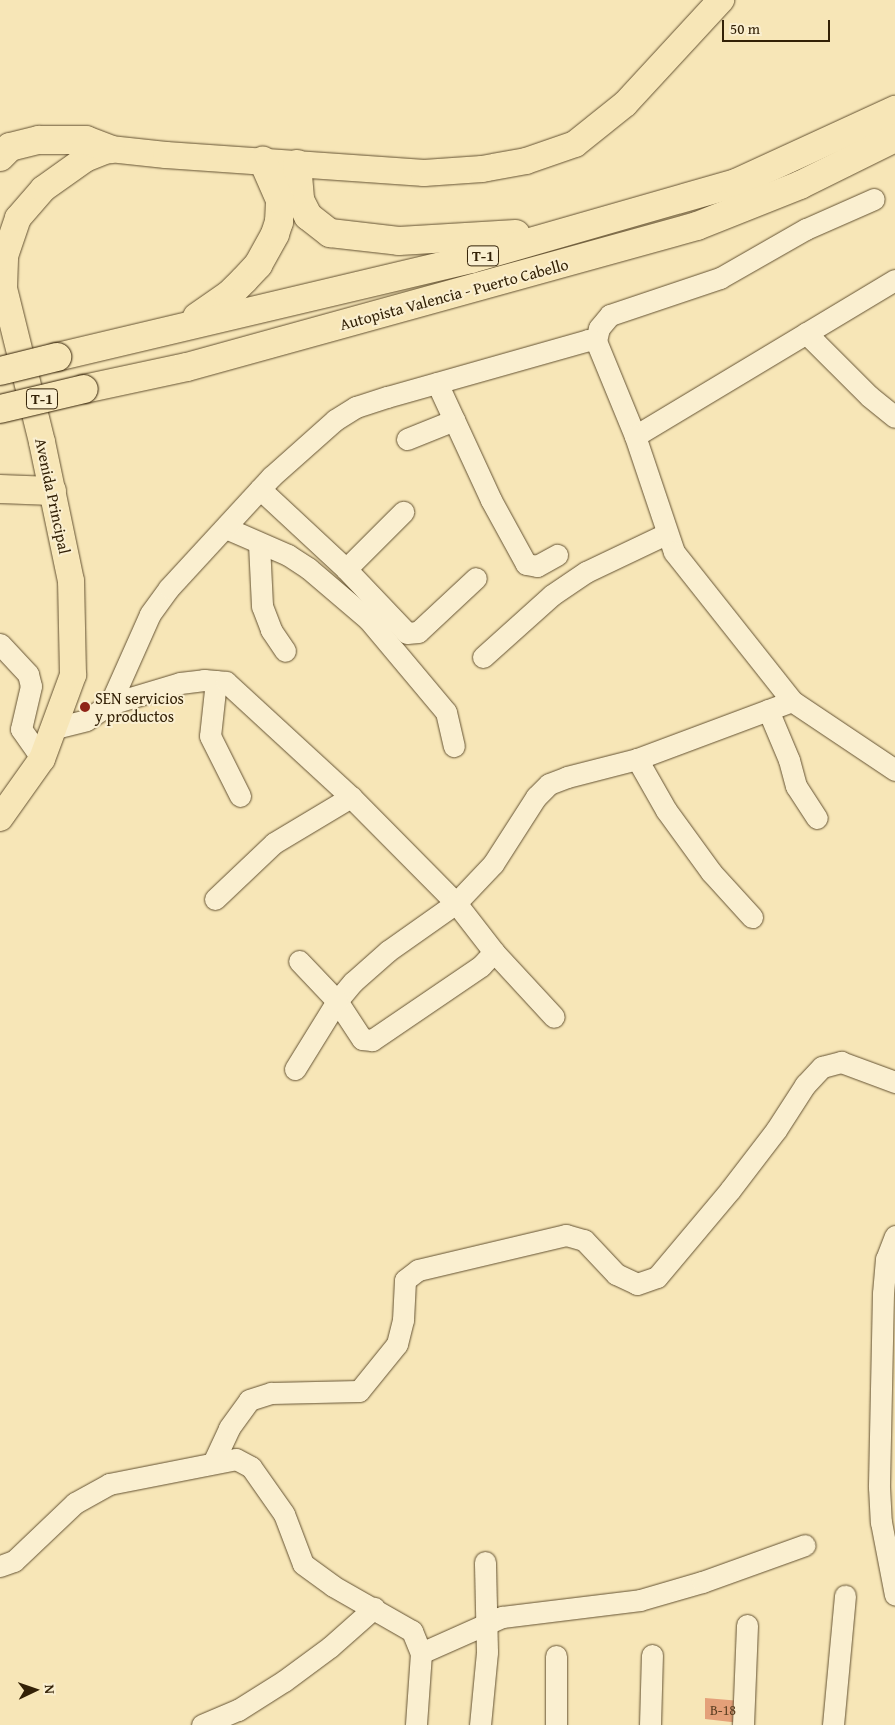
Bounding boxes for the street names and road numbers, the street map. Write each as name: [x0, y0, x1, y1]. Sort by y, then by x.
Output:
road number: T-1: [467, 244, 499, 268]
street label: Autopista Valencia - Puerto Cabello: [338, 254, 570, 334]
road number: T-1: [26, 386, 58, 412]
street label: Avenida Principal: [31, 436, 75, 556]

